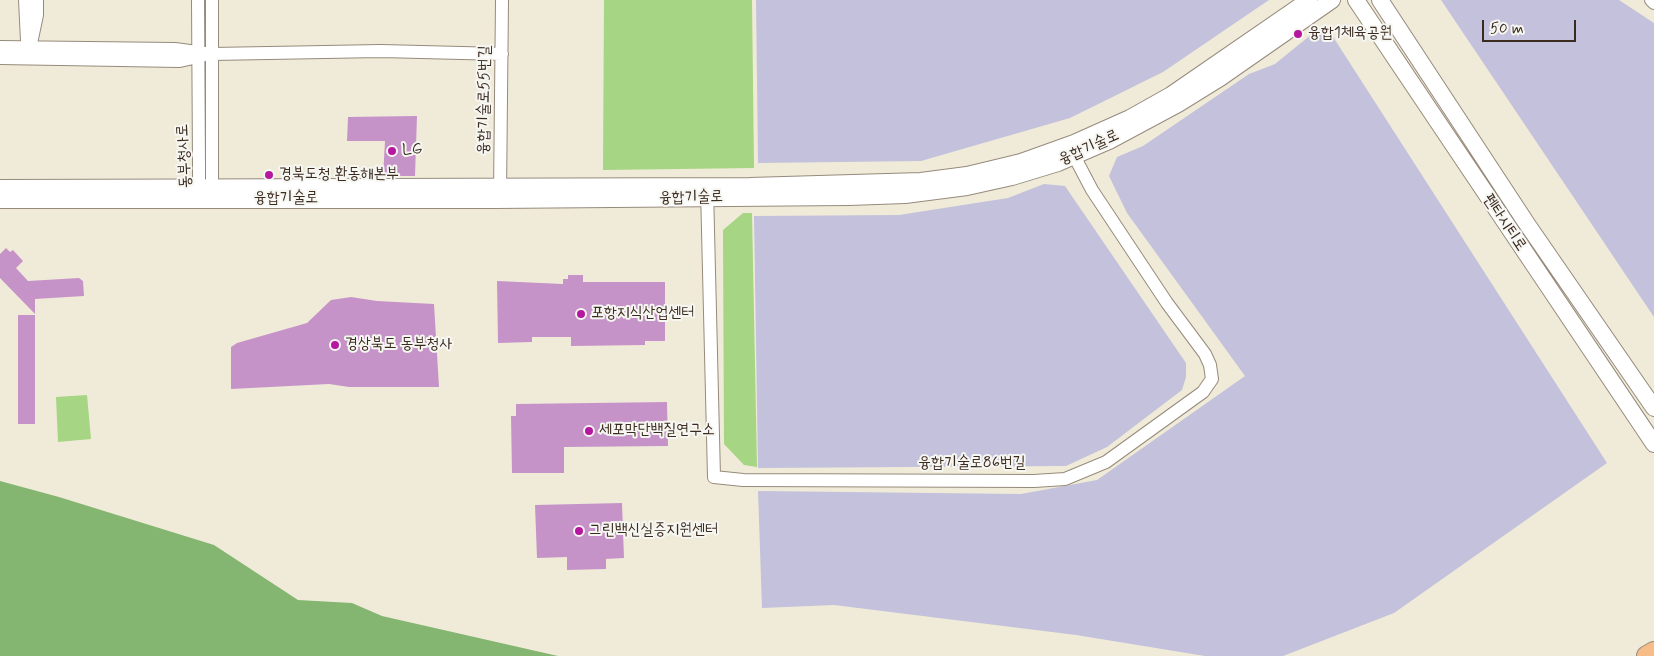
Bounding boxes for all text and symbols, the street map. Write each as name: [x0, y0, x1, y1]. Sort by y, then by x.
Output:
scale bar: [1484, 10, 1578, 42]
text: 50 m: [1490, 19, 1524, 39]
place label: 융합1체육공원: [1308, 24, 1392, 44]
marker: 융합1체육공원: [1292, 28, 1304, 40]
street label: 융합기술로55번길: [474, 45, 496, 155]
street label: 동부청사로: [174, 123, 196, 189]
street label: 융합기술로: [1056, 126, 1122, 170]
place label: LG: [402, 141, 422, 161]
marker: LG: [386, 145, 398, 157]
place label: 경북도청 환동해본부: [279, 165, 399, 185]
marker: 경북도청 환동해본부: [263, 169, 275, 181]
street label: 융합기술로: [659, 188, 723, 208]
street label: 융합기술로: [254, 189, 318, 209]
street label: 펜타시티로: [1478, 191, 1530, 255]
place label: 포항지식산업센터: [591, 304, 694, 324]
marker: 포항지식산업센터: [575, 308, 587, 320]
place label: 경상북도 동부청사: [345, 335, 452, 355]
marker: 경상북도 동부청사: [329, 339, 341, 351]
place label: 세포막단백질연구소: [599, 421, 715, 441]
marker: 세포막단백질연구소: [583, 425, 595, 437]
street label: 융합기술로86번길: [918, 454, 1026, 474]
place label: 그린백신실증지원센터: [589, 521, 718, 541]
marker: 그린백신실증지원센터: [573, 525, 585, 537]

